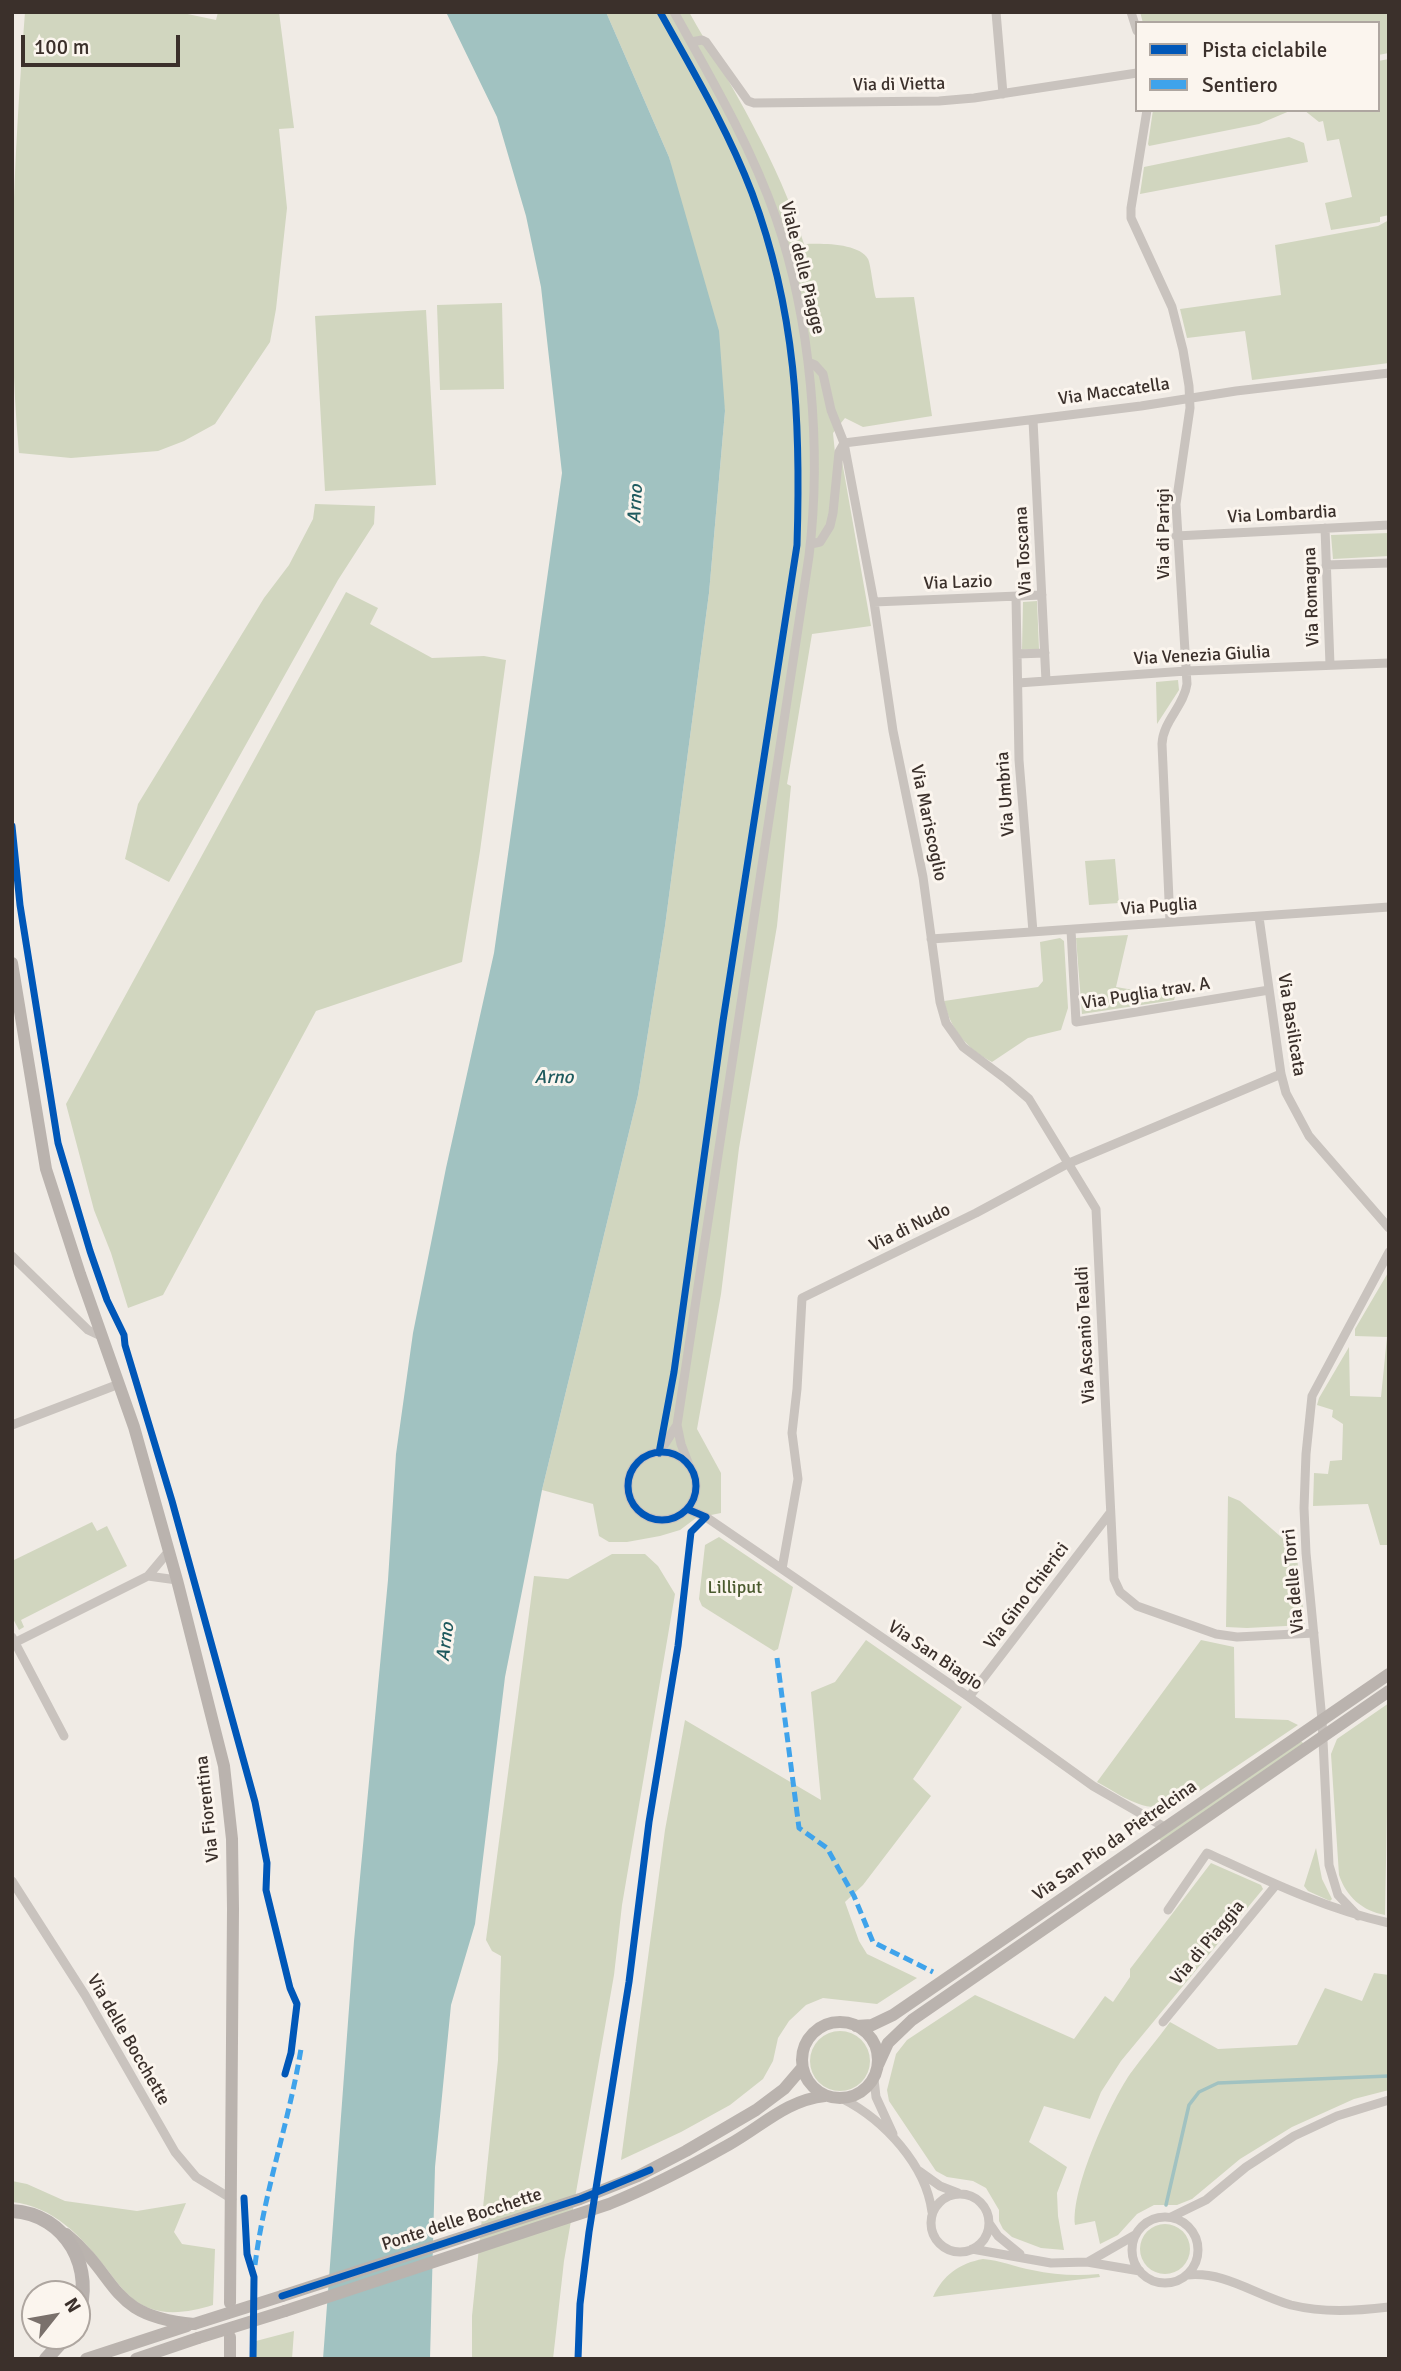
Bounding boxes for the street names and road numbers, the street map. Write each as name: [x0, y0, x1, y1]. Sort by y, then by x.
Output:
street label: Via di Vietta: [853, 73, 945, 97]
street label: Viale delle Piagge: [775, 199, 829, 337]
street label: Via Maccatella: [1057, 373, 1171, 411]
street label: Via di Parigi: [1153, 488, 1175, 580]
street label: Via Lombardia: [1227, 501, 1337, 529]
street label: Via Toscana: [1011, 506, 1037, 596]
street label: Via Romagna: [1299, 547, 1325, 647]
street label: Via Lazio: [923, 571, 993, 595]
street label: Via Venezia Giulia: [1133, 642, 1271, 670]
street label: Via Umbria: [992, 751, 1020, 837]
street label: Via Mariscoglio: [905, 763, 951, 883]
street label: Via Puglia: [1120, 894, 1198, 920]
street label: Via Basilicata: [1272, 972, 1310, 1078]
street label: Via Puglia trav. A: [1080, 973, 1212, 1015]
street label: Via di Nudo: [866, 1199, 954, 1257]
street label: Via Ascanio Tealdi: [1072, 1266, 1100, 1404]
street label: Via delle Torri: [1279, 1528, 1309, 1634]
street label: Via Gino Chierici: [980, 1538, 1074, 1654]
street label: Via San Biagio: [883, 1616, 987, 1696]
street label: Via Fiorentina: [192, 1755, 224, 1863]
street label: Via San Pio da Pietrelcina: [1029, 1776, 1201, 1906]
street label: Via di Piaggia: [1166, 1896, 1250, 1990]
street label: Via delle Bocchette: [82, 1971, 174, 2109]
street label: Ponte delle Bocchette: [379, 2184, 545, 2256]

